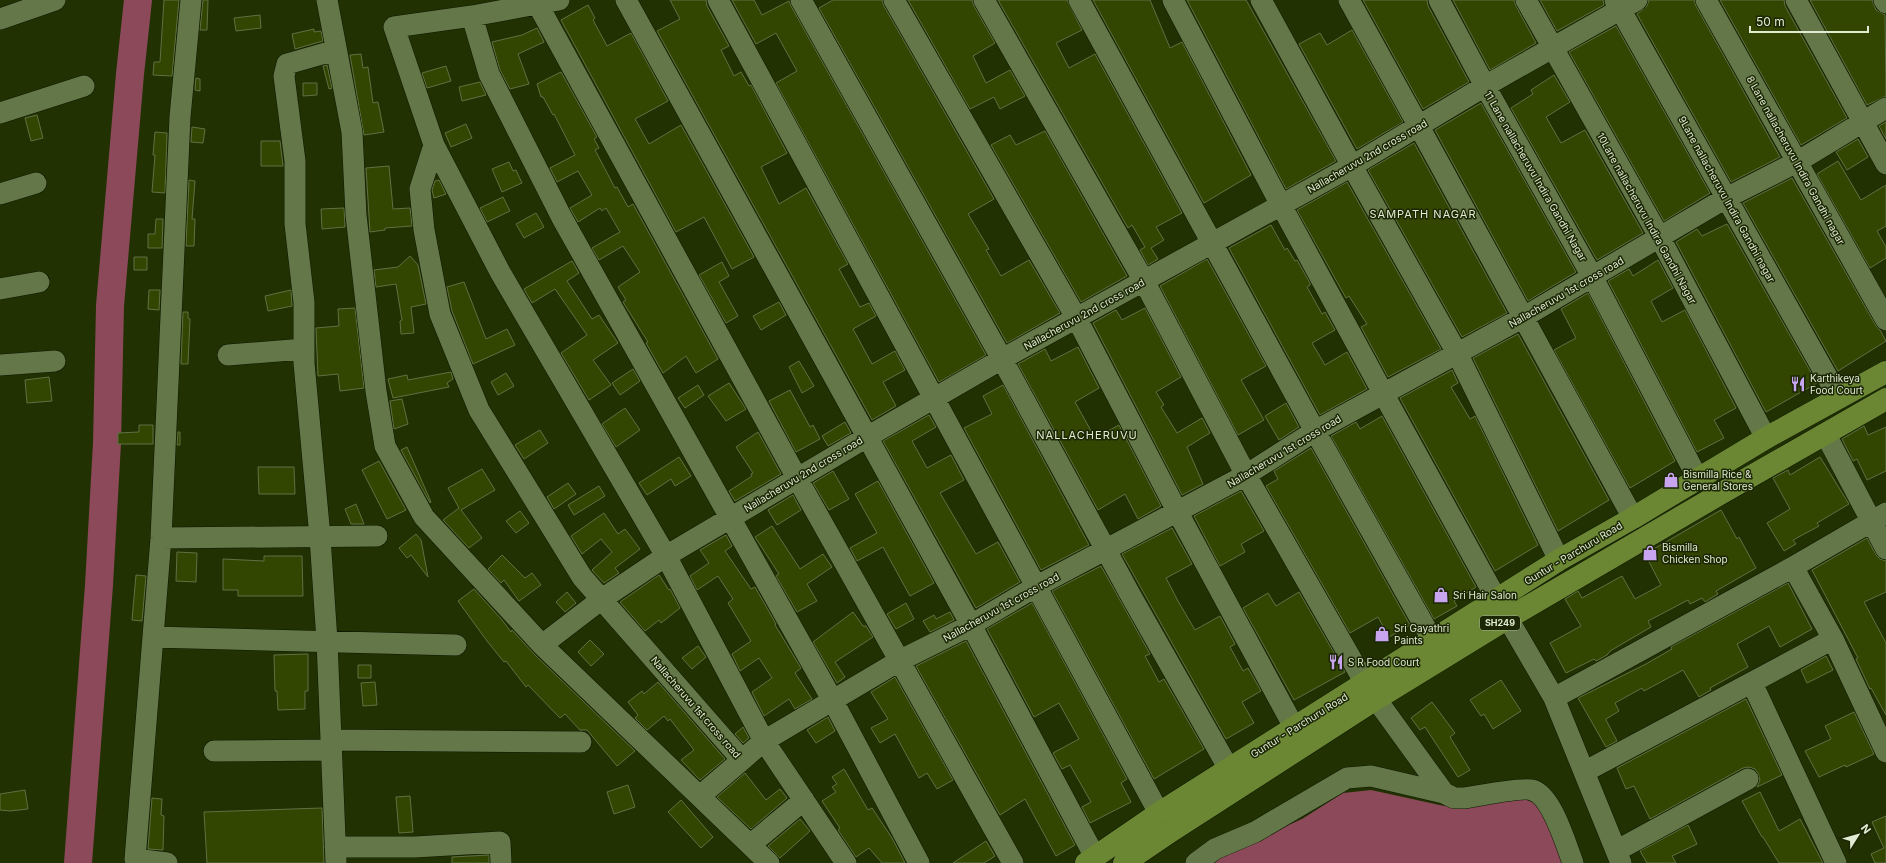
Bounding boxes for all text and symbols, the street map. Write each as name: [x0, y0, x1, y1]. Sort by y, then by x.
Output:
scale bar: [1750, 8, 1868, 34]
text: 50 m: [1756, 14, 1785, 29]
street label: 8 Lane nallacheruvu Indira Gandhi nagar: [1744, 74, 1848, 247]
street label: 11 Lane nallacheruvu Indira Gandhi Nagar: [1482, 89, 1590, 263]
street label: 9Lane nallacheruvu Indira Gandhi nagar: [1676, 114, 1778, 284]
street label: Nallacheruvu 2nd cross road: [1305, 117, 1429, 195]
street label: 10Lane nallacheruvu Indira Gandhi Nagar: [1595, 130, 1699, 306]
district label: SAMPATH NAGAR: [1370, 207, 1476, 221]
street label: Nallacheruvu 1st cross road: [1506, 254, 1626, 330]
street label: Nallacheruvu 2nd cross road: [1022, 276, 1146, 352]
place label: Karthikeya Food Court: [1810, 372, 1864, 396]
restaurant icon: Karthikeya Food Court: [1789, 375, 1807, 393]
street label: Nallacheruvu 1st cross road: [1225, 412, 1343, 490]
district label: NALLACHERUVU: [1036, 428, 1138, 442]
street label: Nallacheruvu 2nd cross road: [742, 434, 864, 514]
place label: Bismilla Rice & General Stores: [1683, 468, 1753, 492]
shop icon: Bismilla Rice & General Stores: [1662, 471, 1680, 489]
street label: Guntur - Parchuru Road: [1522, 519, 1624, 587]
place label: Bismilla Chicken Shop: [1662, 541, 1728, 565]
shop icon: Bismilla Chicken Shop: [1641, 544, 1659, 562]
street label: Nallacheruvu 1st cross road: [941, 570, 1061, 644]
shop icon: Sri Hair Salon: [1432, 586, 1450, 604]
place label: Sri Hair Salon: [1453, 589, 1517, 601]
road number: SH249: [1480, 616, 1520, 630]
place label: Sri Gayathri Paints: [1394, 622, 1449, 646]
shop icon: Sri Gayathri Paints: [1373, 625, 1391, 643]
restaurant icon: S R Food Court: [1327, 653, 1345, 671]
street label: Nallacheruvu 1st cross road: [649, 654, 743, 760]
place label: S R Food Court: [1348, 656, 1420, 668]
street label: Guntur - Parchuru Road: [1248, 690, 1350, 760]
north arrow: [1838, 815, 1878, 855]
text: N: [1858, 821, 1874, 837]

